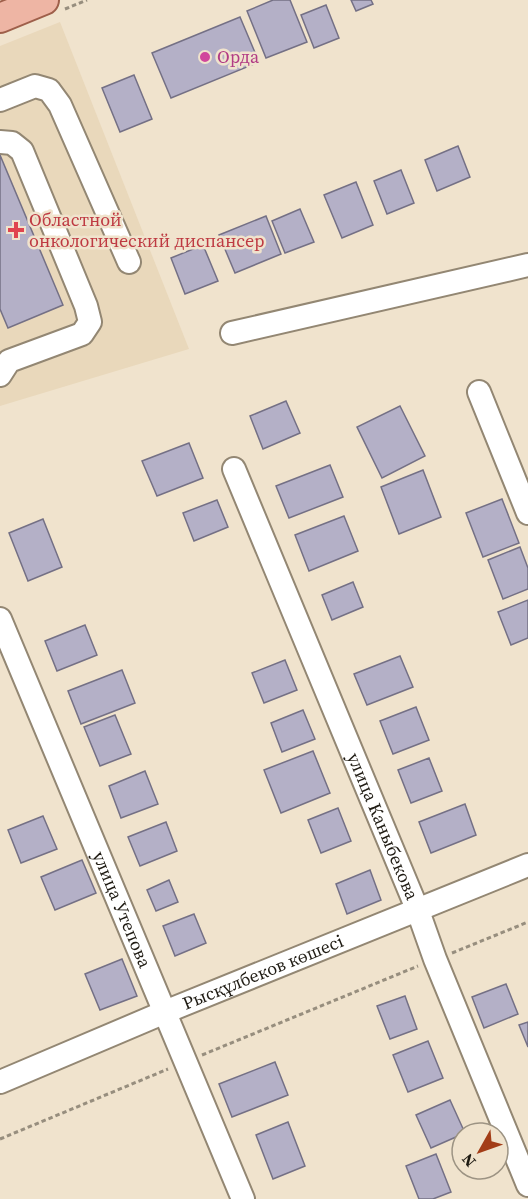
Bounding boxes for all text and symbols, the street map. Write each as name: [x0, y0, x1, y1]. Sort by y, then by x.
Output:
place label: Орда: [217, 44, 260, 69]
marker: Орда: [198, 50, 212, 64]
place label: Областной онкологический диспансер: [29, 207, 265, 253]
marker: Областной онкологический диспансер: [7, 221, 25, 239]
street label: улица Каныбекова: [341, 749, 425, 904]
street label: улица Утепова: [87, 847, 158, 972]
street label: Рысқұлбеков көшесі: [179, 928, 347, 1016]
north arrow: [450, 1121, 510, 1181]
text: N: [456, 1149, 481, 1172]

